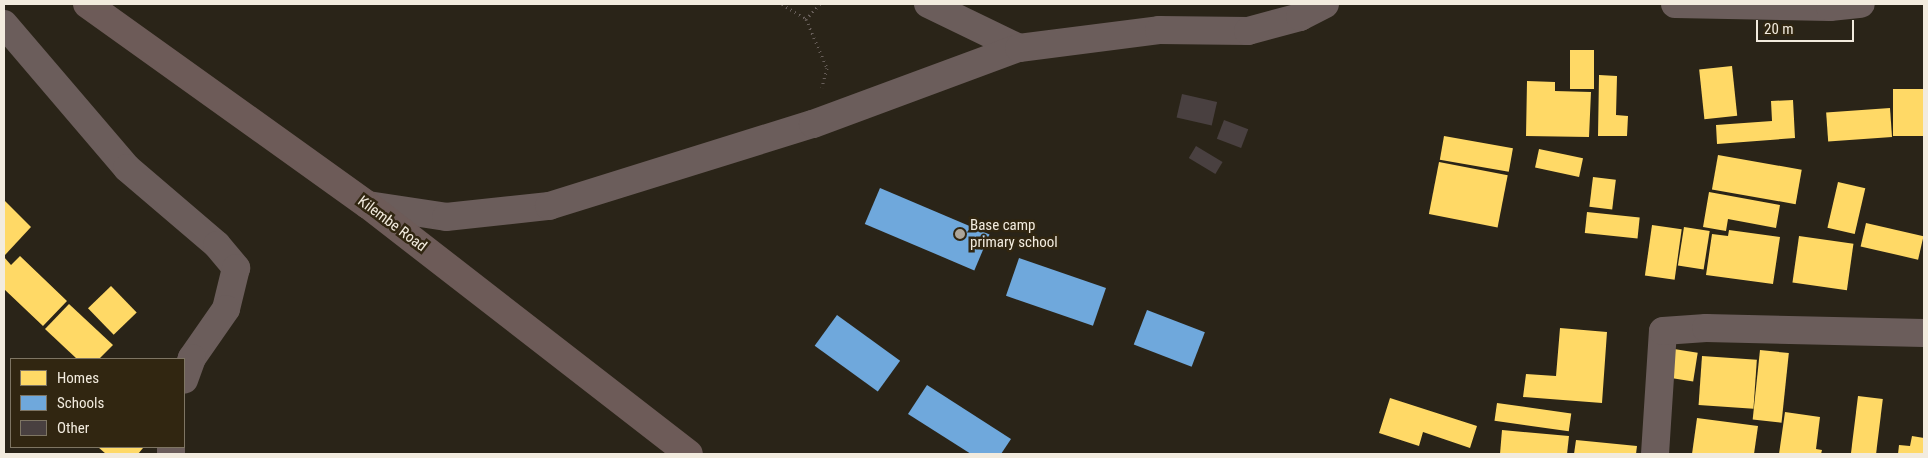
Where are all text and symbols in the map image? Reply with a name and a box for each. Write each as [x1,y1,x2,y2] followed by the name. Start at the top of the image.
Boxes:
[1758,10,1856,42] scale bar
[1764,20,1794,38] text: 20 m
[354,192,430,256] street label: Kilembe Road
[970,216,1058,251] place label: Base camp primary school
[954,228,966,240] marker: Base camp primary school
[10,358,185,448] legend
[57,369,99,387] text: Homes
[57,394,104,412] text: Schools
[57,419,89,437] text: Other

